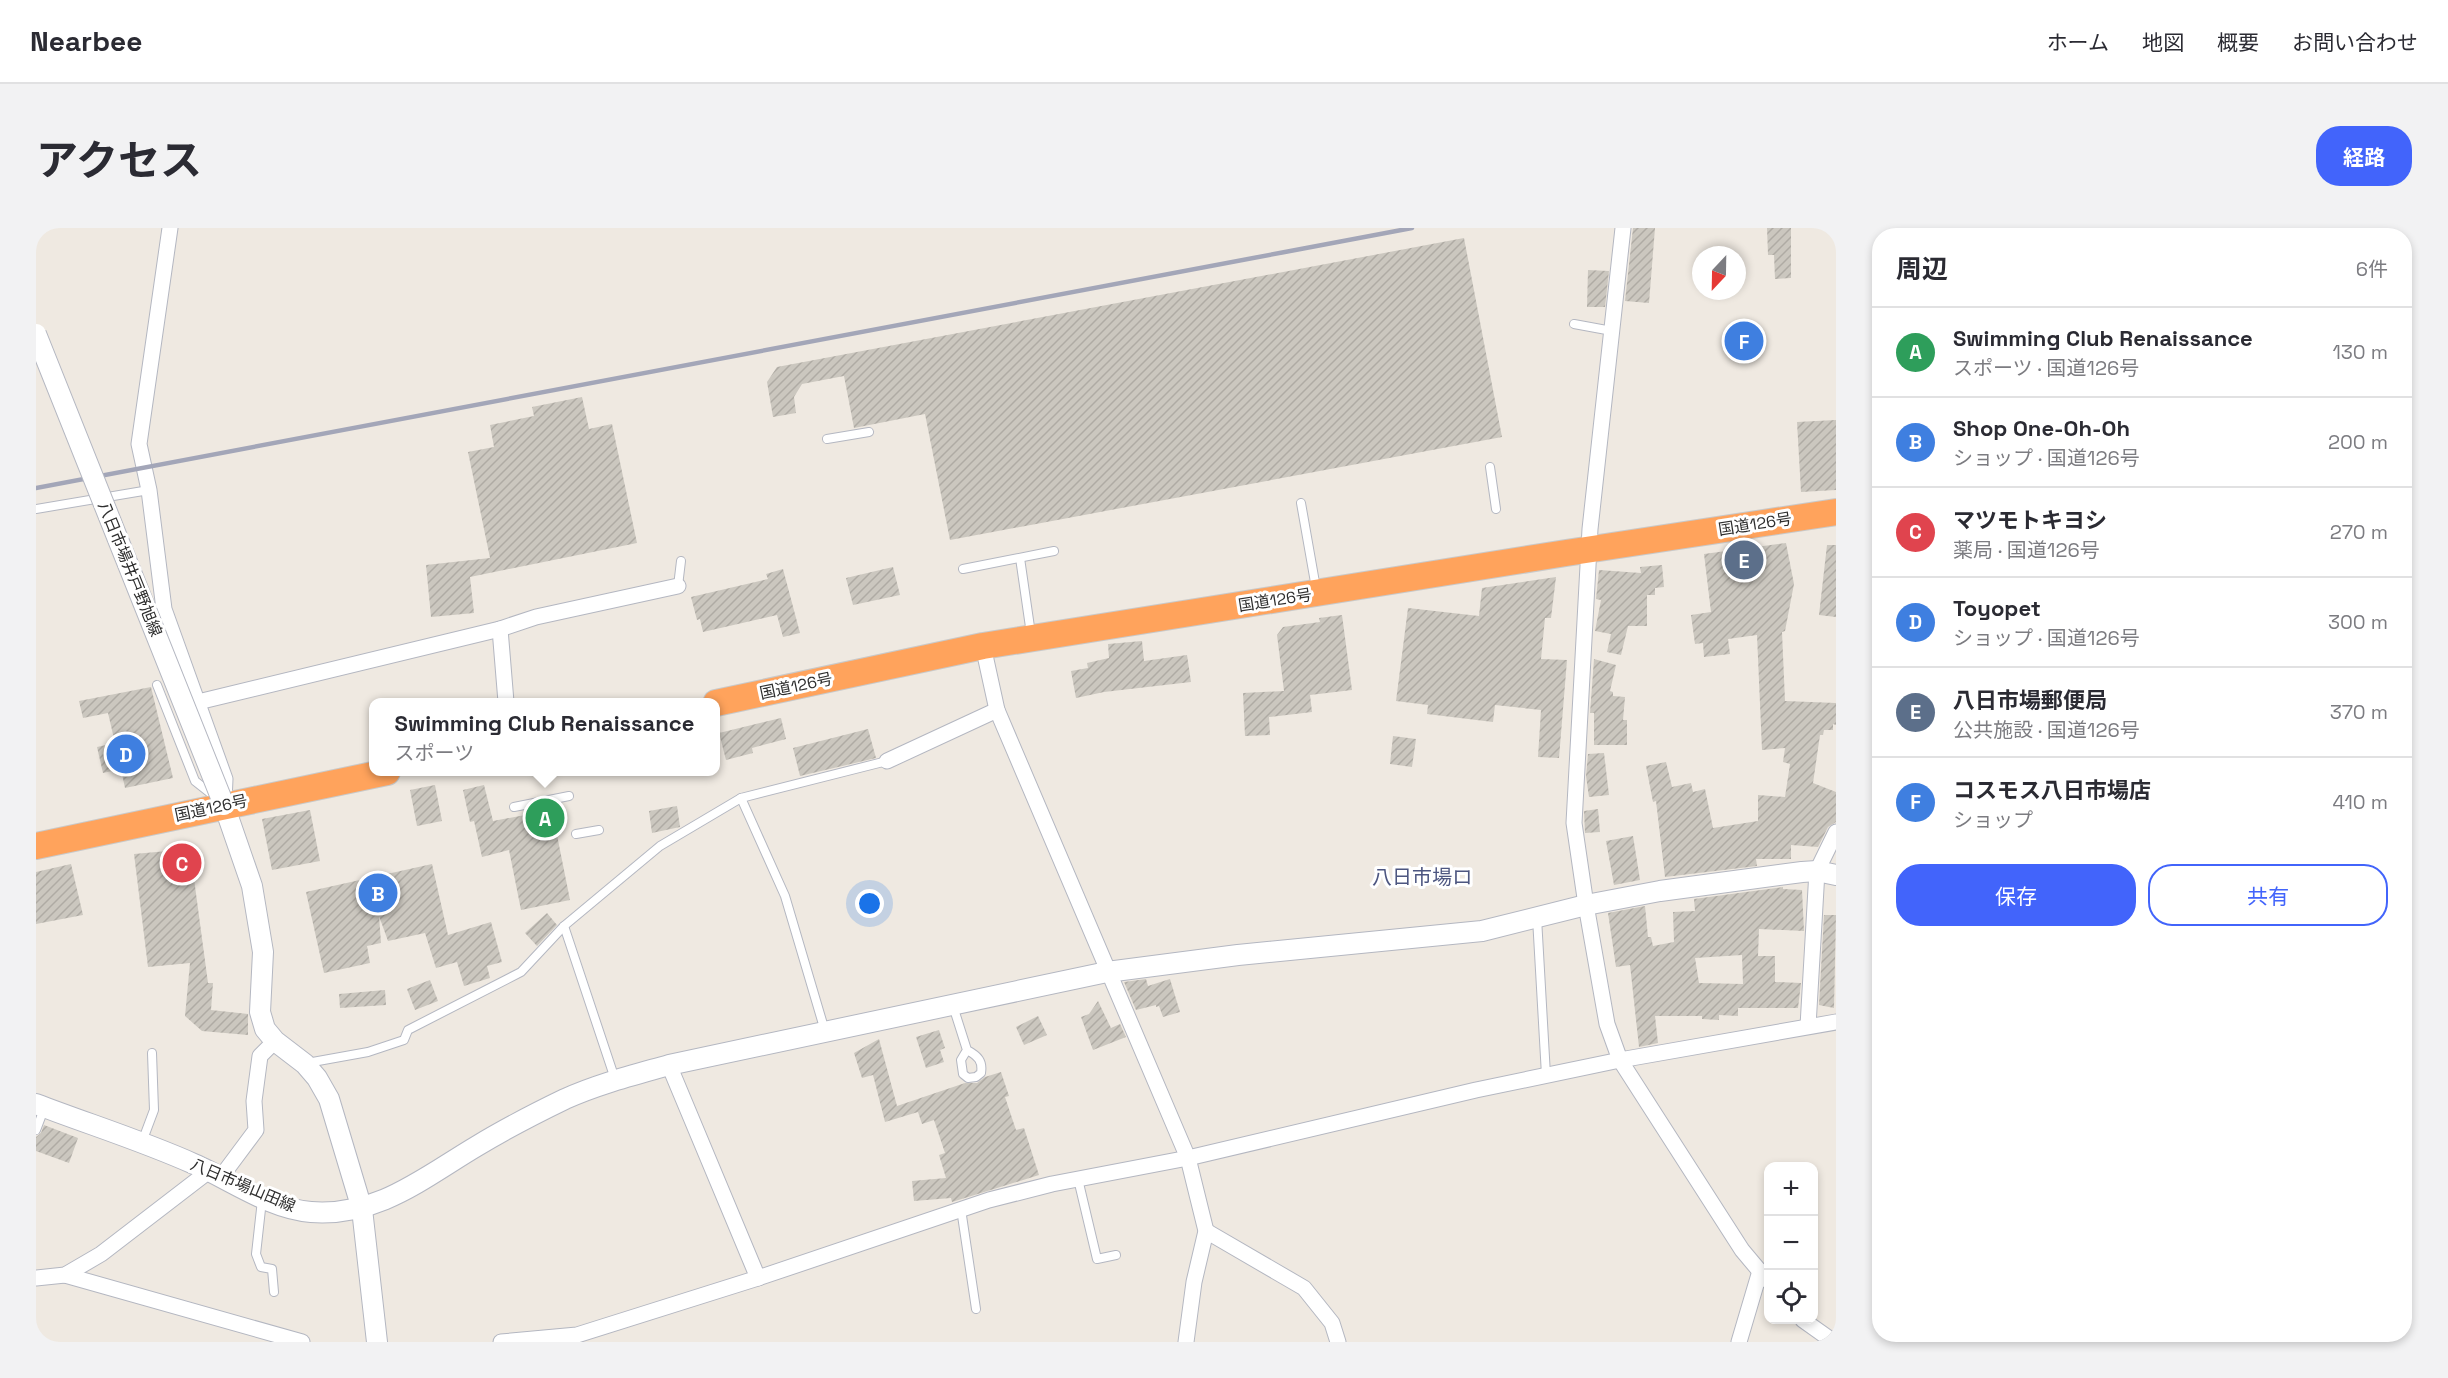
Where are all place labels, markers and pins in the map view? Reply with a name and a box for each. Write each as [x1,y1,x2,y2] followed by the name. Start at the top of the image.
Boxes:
[1724,318,1764,364] pin: F
[1724,538,1764,582] pin: E
[106,732,146,776] pin: D
[526,796,564,840] pin: A
[162,840,202,886] pin: C
[358,870,398,916] pin: B

